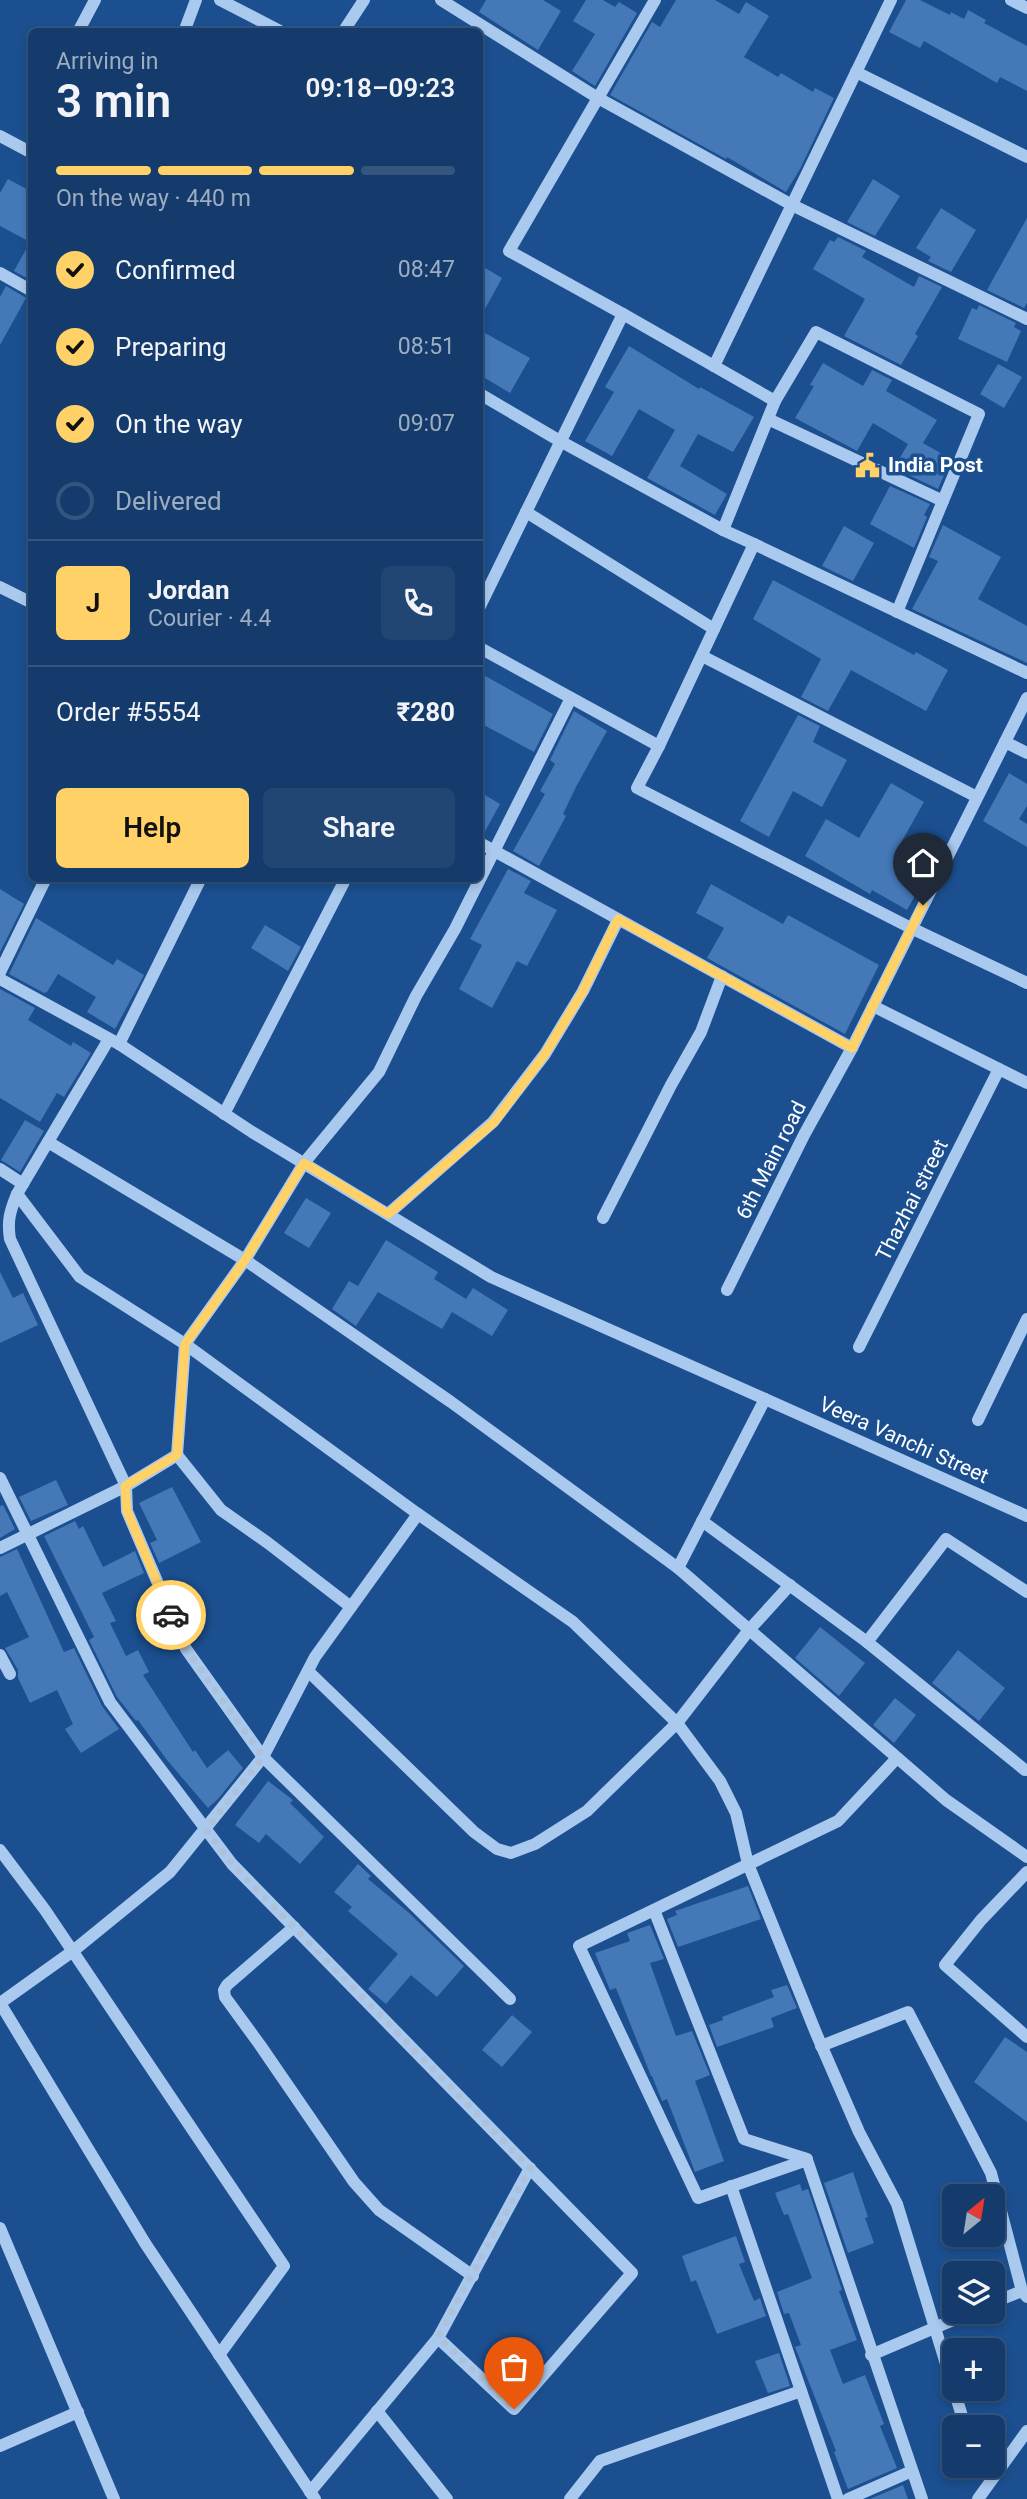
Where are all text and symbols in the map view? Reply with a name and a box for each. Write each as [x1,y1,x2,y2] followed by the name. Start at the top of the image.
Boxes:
[56,48,159,75] text: Arriving in
[305,73,455,103] text: 09:18–09:23
[56,74,171,128] text: 3 min
[56,185,251,212] text: On the way · 440 m
[56,251,94,289] icon: check
[115,255,236,285] text: Confirmed
[398,256,455,283] text: 08:47
[56,328,94,366] icon: check
[115,332,227,362] text: Preparing
[398,333,455,360] text: 08:51
[56,405,94,443] icon: check
[115,409,243,439] text: On the way
[398,410,455,437] text: 09:07
[854,451,882,479] public building icon: India Post
[888,453,983,477] place label: India Post
[115,486,222,516] text: Delivered
[381,566,455,640] button: phone
[148,575,230,605] text: Jordan
[86,588,100,618] text: J
[148,605,271,632] text: Courier · 4.4
[56,697,201,727] text: Order #5554
[397,697,455,727] text: ₹280
[56,788,249,868] button: Help
[263,788,455,868] button: Share
[893,833,953,905] pin
[904,844,942,882] icon: home
[731,1097,811,1223] street label: 6th Main road
[871,1135,953,1265] street label: Thazhai street
[816,1392,992,1488] street label: Veera Vanchi Street
[136,1580,206,1650] courier
[152,1596,190,1634] icon: car
[942,2184,1004,2247] north arrow
[942,2184,1005,2478] map controls
[942,2261,1005,2324] button: layers
[484,2337,544,2409] pin
[942,2338,1005,2401] button: +
[495,2348,533,2386] icon: bag
[942,2415,1005,2478] button: −

